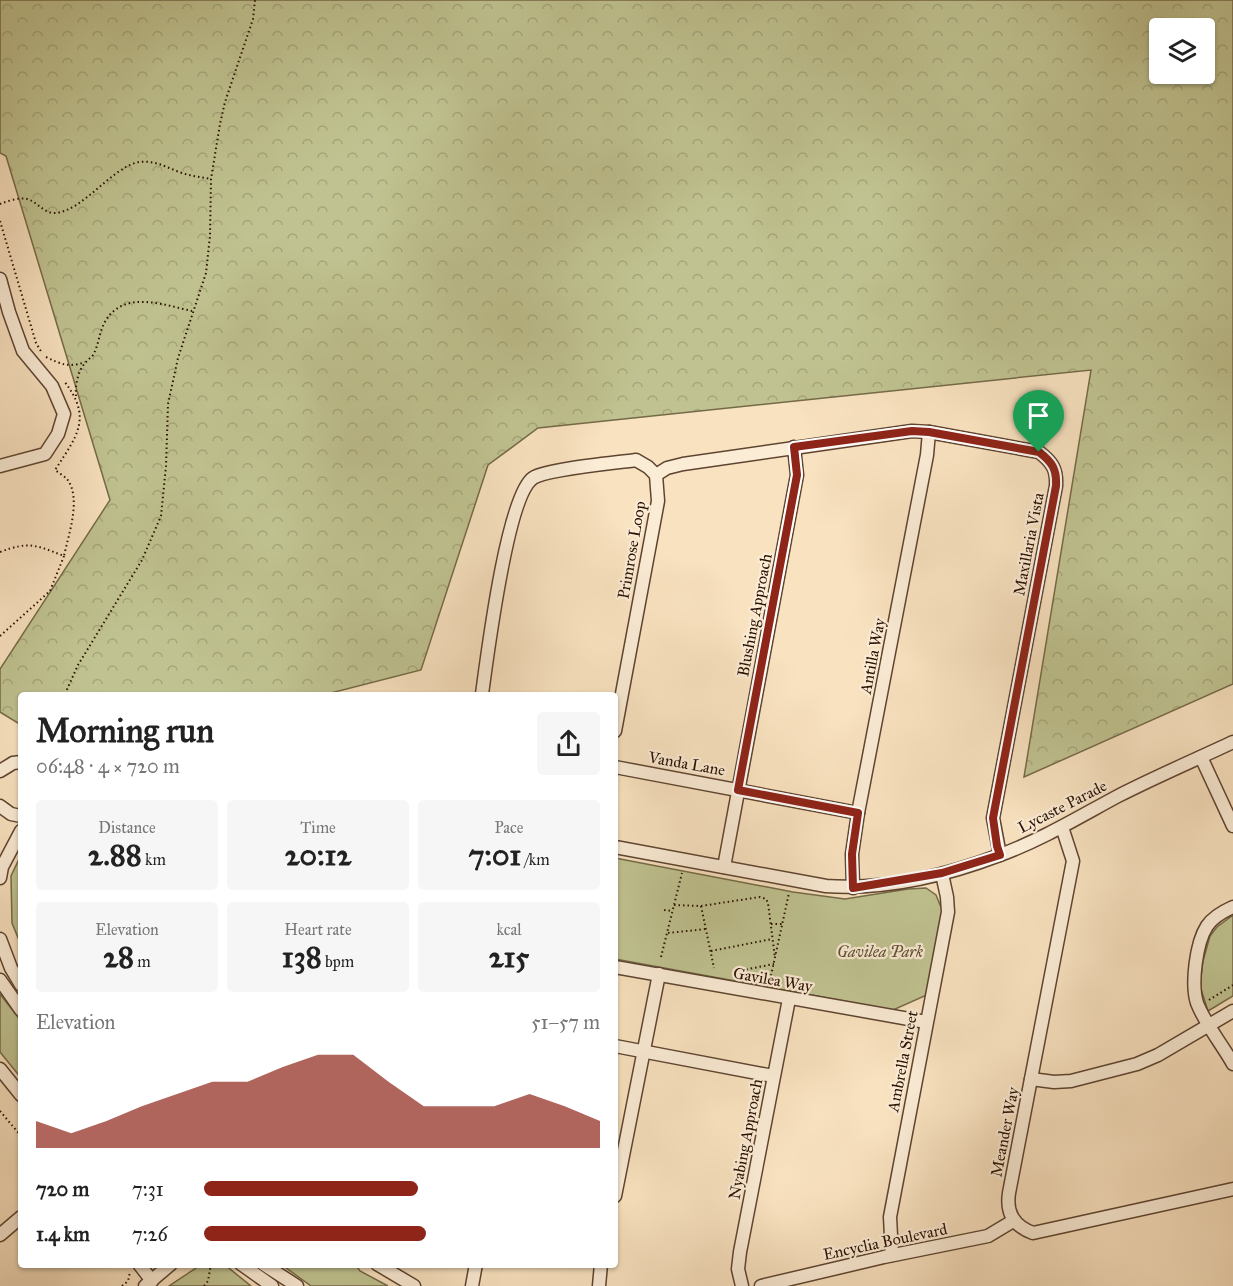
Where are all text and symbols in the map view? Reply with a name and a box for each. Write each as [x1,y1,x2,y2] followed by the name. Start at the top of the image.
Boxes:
[1149,18,1215,84] map controls
[1149,18,1215,84] button: layers
[1013,390,1064,452] pin
[1022,399,1055,432] icon: arrive
[1009,491,1048,597] street label: Maxillaria Vista
[614,500,649,601] street label: Primrose Loop
[733,552,777,679] street label: Blushing Approach
[856,616,889,697] street label: Antilla Way
[36,711,214,751] text: Morning run
[537,712,600,775] button: share
[646,747,727,780] street label: Vanda Lane
[36,754,180,778] text: 06:48 · 4 × 720 m
[1015,776,1110,837] street label: Lycaste Parade
[98,818,156,837] text: Distance
[300,818,336,837] text: Time
[494,818,524,837] text: Pace
[88,837,142,873] text: 2.88
[285,837,351,873] text: 20:12
[468,837,521,873] text: 7:01
[142,850,166,869] text: km
[521,850,550,869] text: /km
[95,920,159,939] text: Elevation
[284,920,352,939] text: Heart rate
[496,920,522,939] text: kcal
[103,939,134,975] text: 28
[282,939,322,975] text: 138
[489,939,529,975] text: 215
[837,942,923,961] park label: Gavilea Park
[134,952,151,971] text: m
[322,952,354,971] text: bpm
[732,963,814,996] street label: Gavilea Way
[883,1008,922,1114] street label: Ambrella Street
[36,1010,115,1034] text: Elevation
[531,1010,600,1034] text: 51–57 m
[724,1077,767,1201] street label: Nyabing Approach
[986,1085,1023,1179] street label: Meander Way
[36,1177,89,1201] text: 720 m
[132,1177,164,1201] text: 7:31
[821,1219,949,1264] street label: Encyclia Boulevard
[36,1222,90,1246] text: 1.4 km
[132,1222,168,1246] text: 7:26

